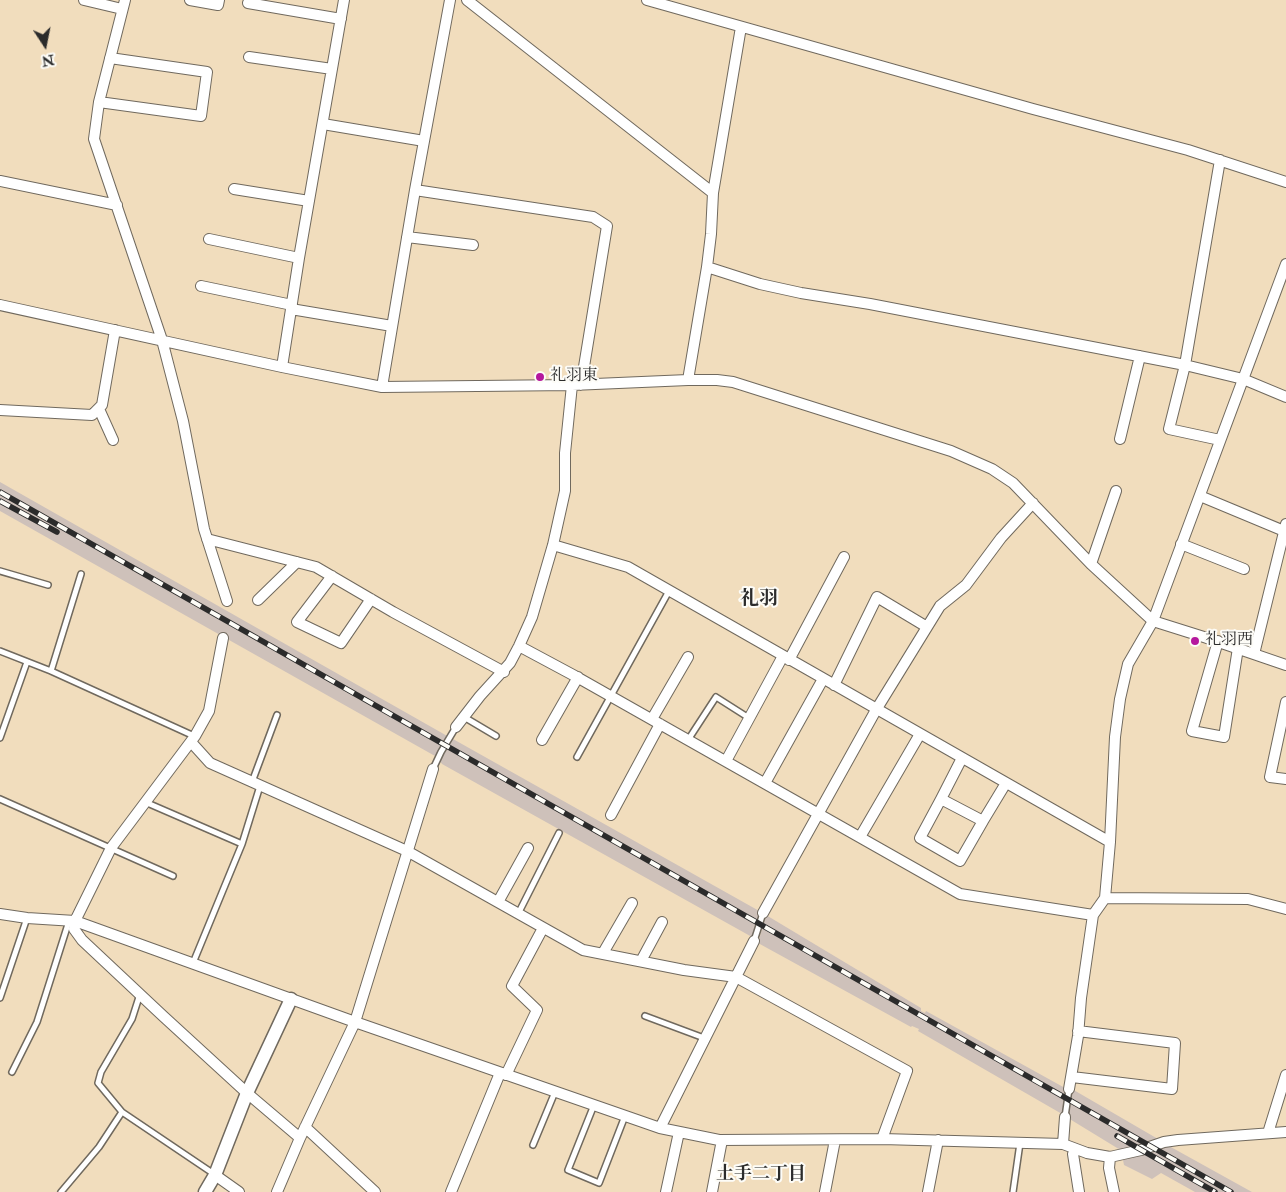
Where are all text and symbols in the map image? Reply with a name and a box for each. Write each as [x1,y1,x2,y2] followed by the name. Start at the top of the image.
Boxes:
[20,20,70,70] north arrow
[40,51,56,70] text: N
[550,367,598,387] place label: 礼羽東
[534,371,546,383] marker: 礼羽東
[740,589,778,611] district label: 礼羽
[1205,631,1253,651] place label: 礼羽西
[1189,635,1201,647] marker: 礼羽西
[716,1164,806,1186] district label: 土手二丁目

